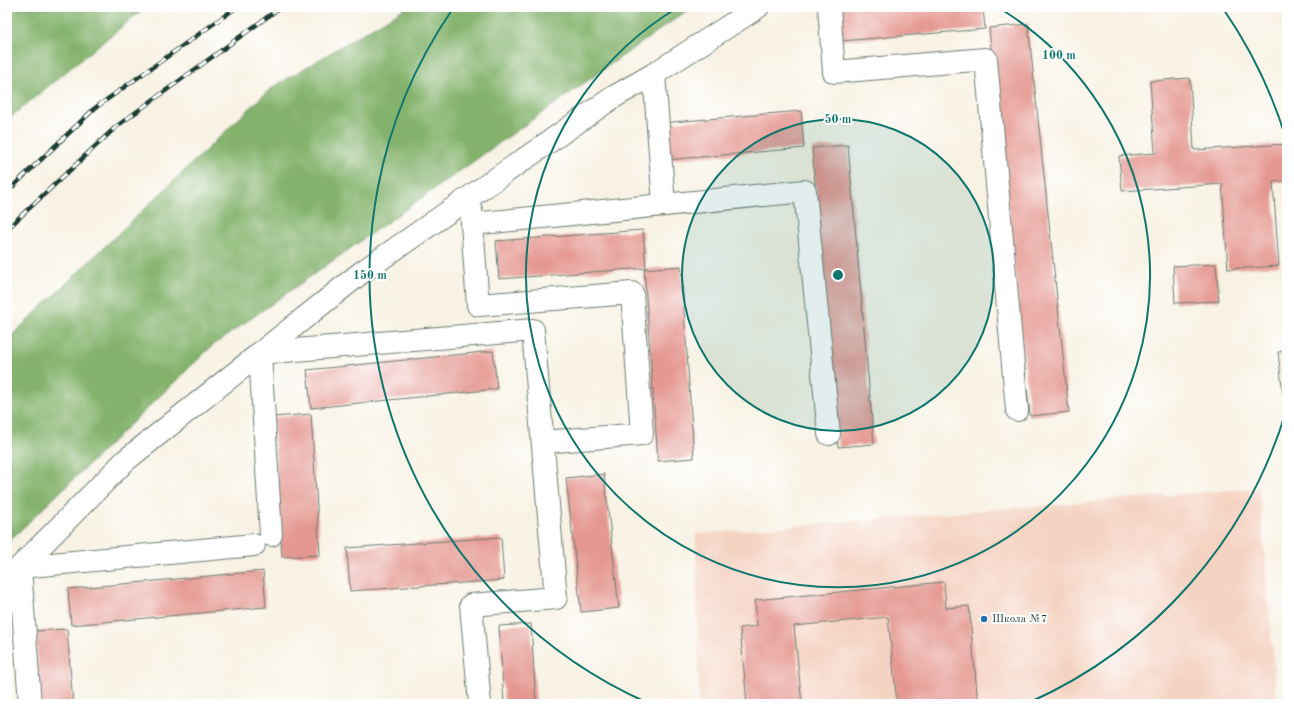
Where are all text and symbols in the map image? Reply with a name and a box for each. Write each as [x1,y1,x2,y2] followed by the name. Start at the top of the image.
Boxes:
[1042,50,1076,62] text: 100 m
[825,113,852,126] text: 50 m
[831,268,845,282] centre of rings
[353,269,387,282] text: 150 m
[979,614,989,624] marker: Школа №7
[992,614,1047,625] place label: Школа №7

